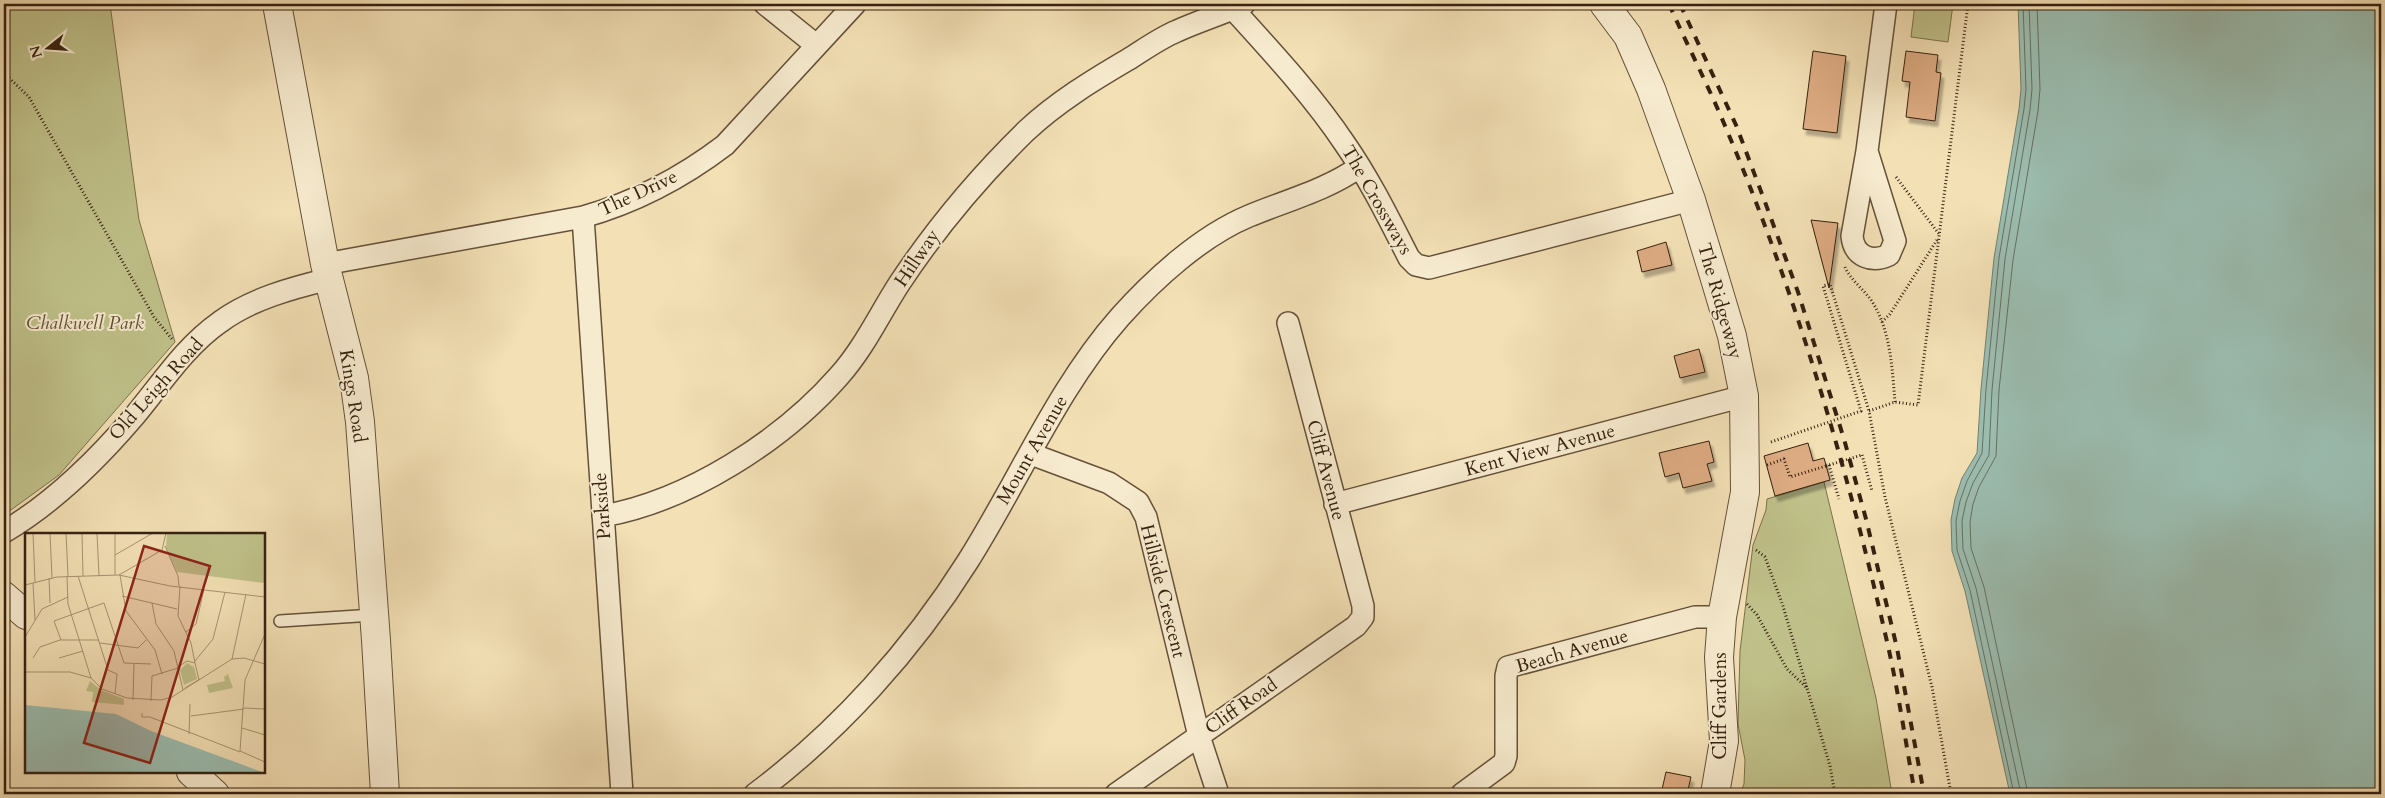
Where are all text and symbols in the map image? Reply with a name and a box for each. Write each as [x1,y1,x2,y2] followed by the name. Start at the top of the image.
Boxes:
[22,22,72,72] north arrow
[25,43,47,60] text: N
[1335,141,1419,259] street label: The Crossways
[594,163,682,223] street label: The Drive
[888,224,946,292] street label: Hillway
[1691,240,1749,362] street label: The Ridgeway
[26,310,145,336] park label: Chalkwell Park
[103,332,209,446] street label: Old Leigh Road
[333,347,373,445] street label: Kings Road
[990,391,1074,509] street label: Mount Avenue
[1300,417,1352,523] street label: Cliff Avenue
[1462,417,1618,483] street label: Kent View Avenue
[587,472,617,540] street label: Parkside
[1134,521,1192,661] street label: Hillside Crescent
[25,533,265,773] inset map
[1513,623,1631,679] street label: Beach Avenue
[1707,652,1733,760] street label: Cliff Gardens
[1200,672,1282,740] street label: Cliff Road

